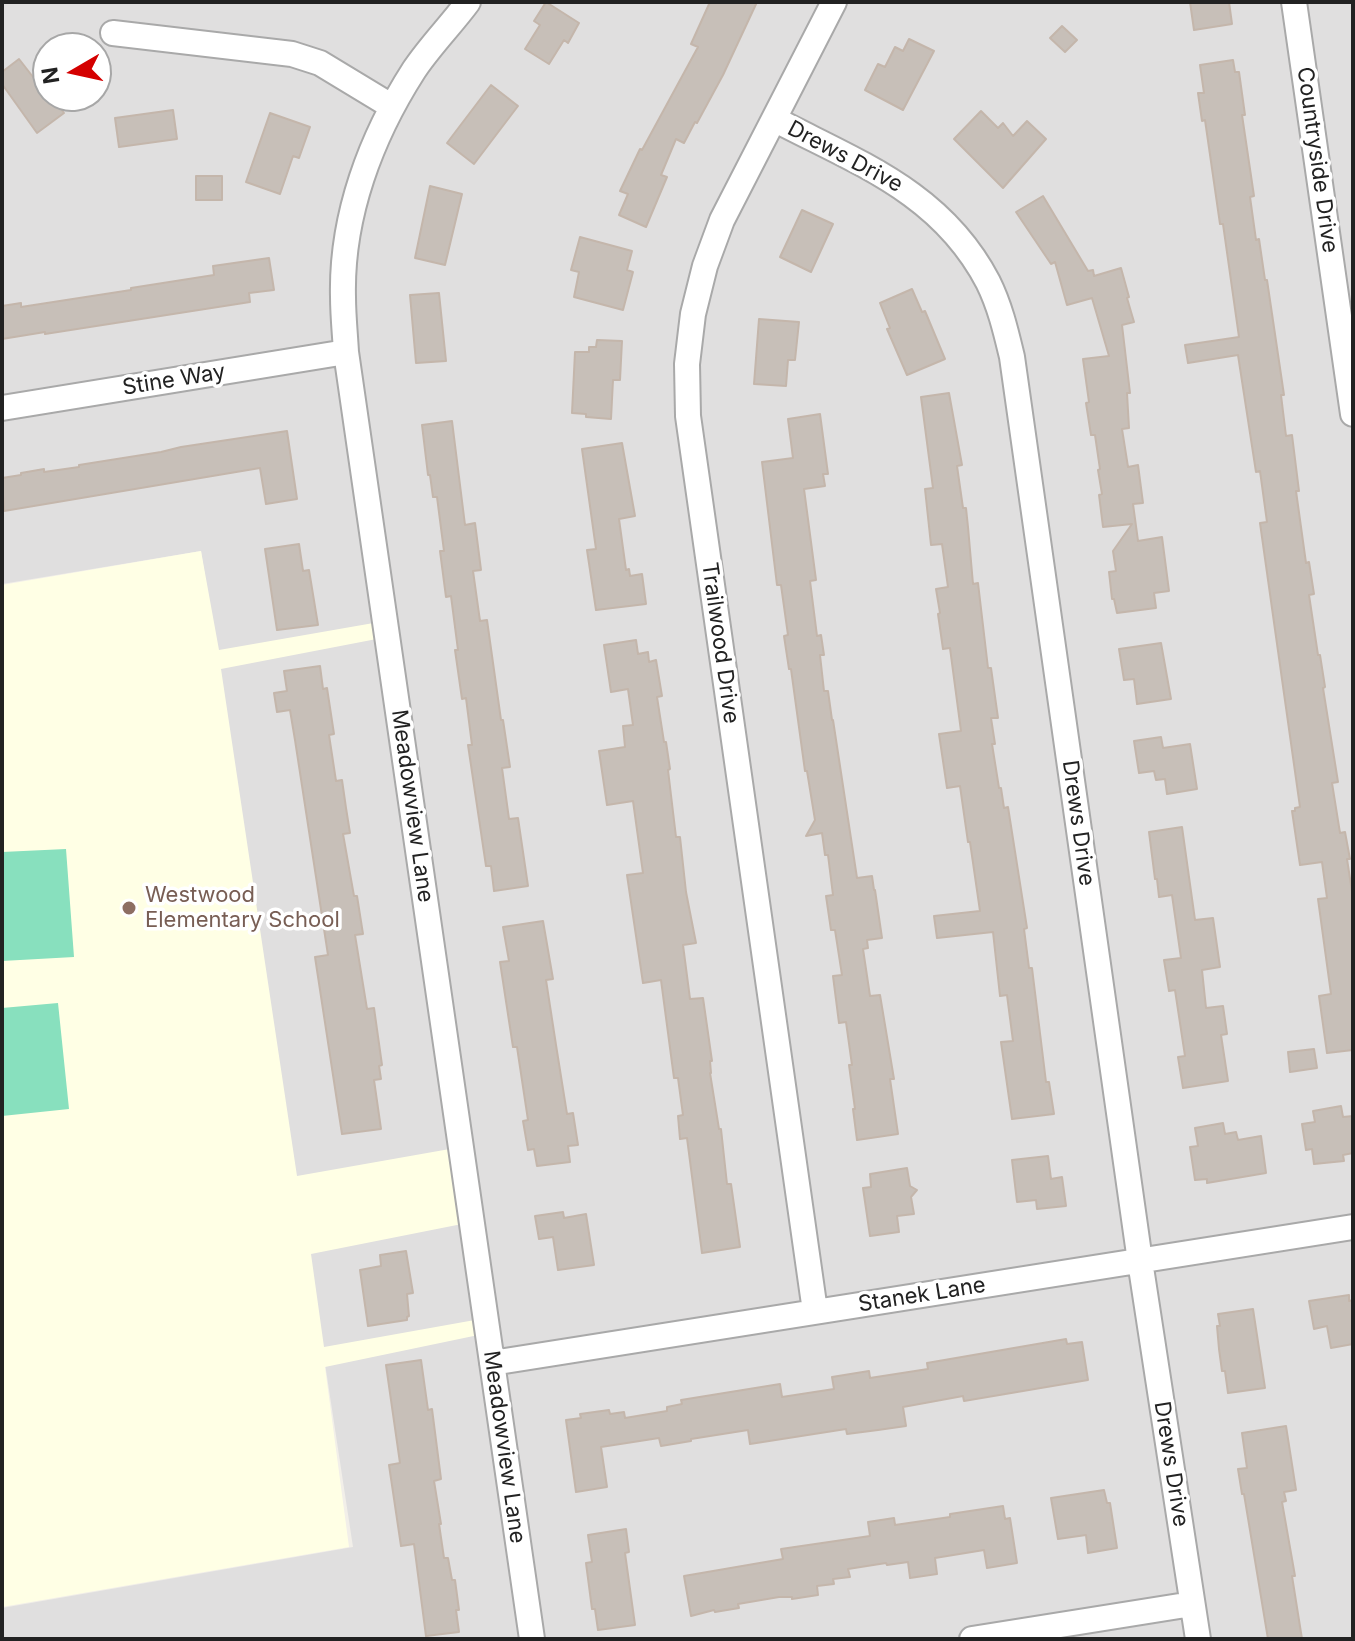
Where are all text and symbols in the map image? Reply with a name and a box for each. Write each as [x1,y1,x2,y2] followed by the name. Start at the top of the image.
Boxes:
[32,32,112,112] north arrow
[36,65,64,86] text: N
[1291,65,1343,255] street label: Countryside Drive
[783,116,907,198] street label: Drews Drive
[121,359,227,401] street label: Stine Way
[696,561,744,725] street label: Trailwood Drive
[385,708,439,904] street label: Meadowview Lane
[1056,758,1100,888] street label: Drews Drive
[145,882,340,934] place label: Westwood Elementary School
[120,899,138,917] marker: Westwood Elementary School
[856,1272,988,1318] street label: Stanek Lane
[477,1349,531,1545] street label: Meadowview Lane
[1148,1399,1194,1529] street label: Drews Drive

